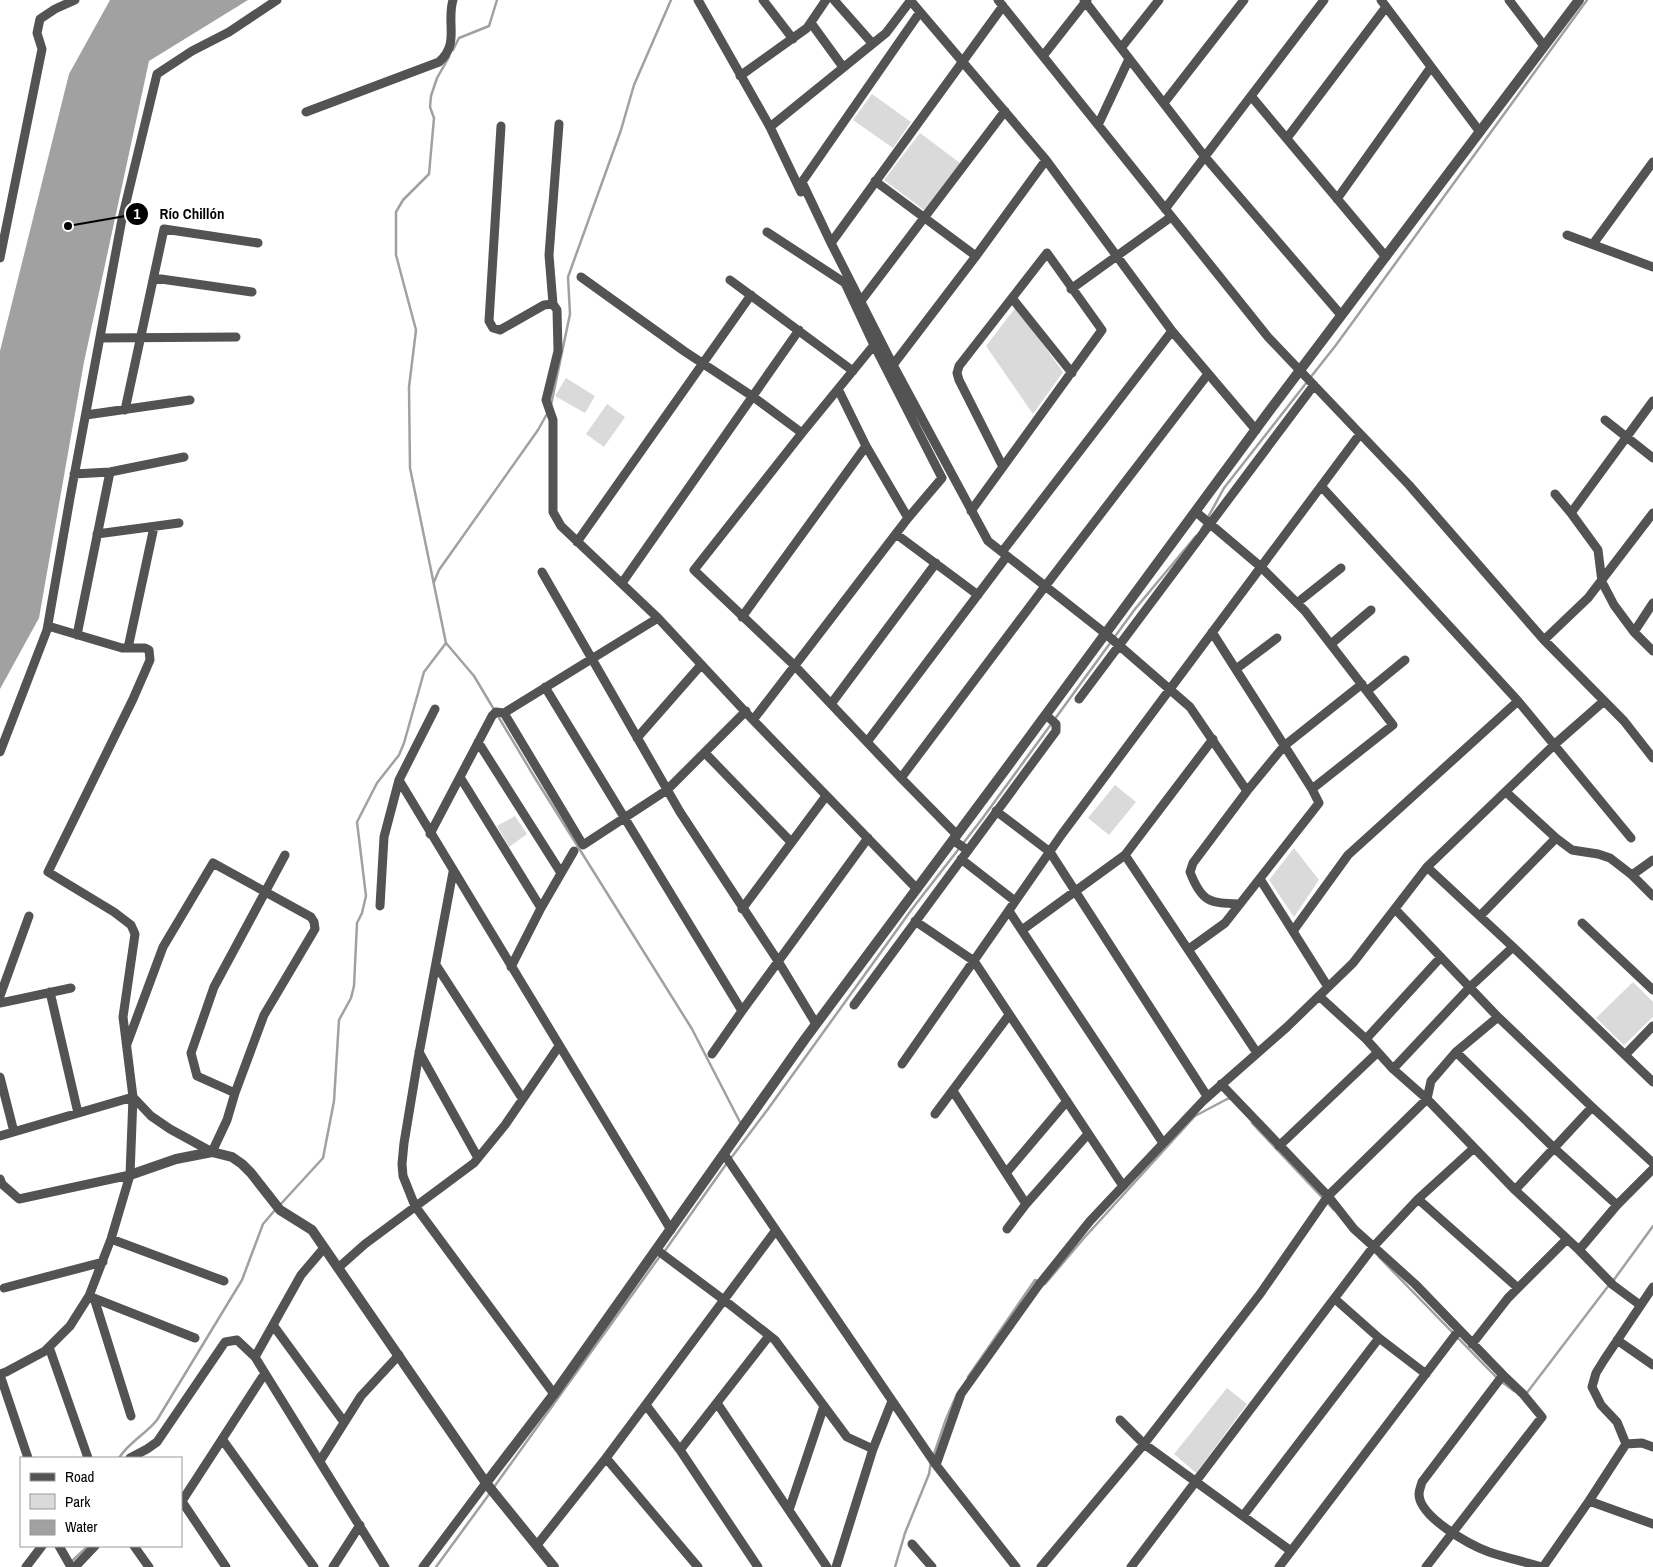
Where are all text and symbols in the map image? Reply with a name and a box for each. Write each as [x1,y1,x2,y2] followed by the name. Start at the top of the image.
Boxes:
[125,199,235,229] callout: Río Chillón
[134,203,141,224] text: 1
[160,203,224,224] text: Río Chillón
[20,1457,182,1547] legend
[65,1466,94,1487] text: Road
[65,1491,91,1512] text: Park
[65,1516,97,1537] text: Water

